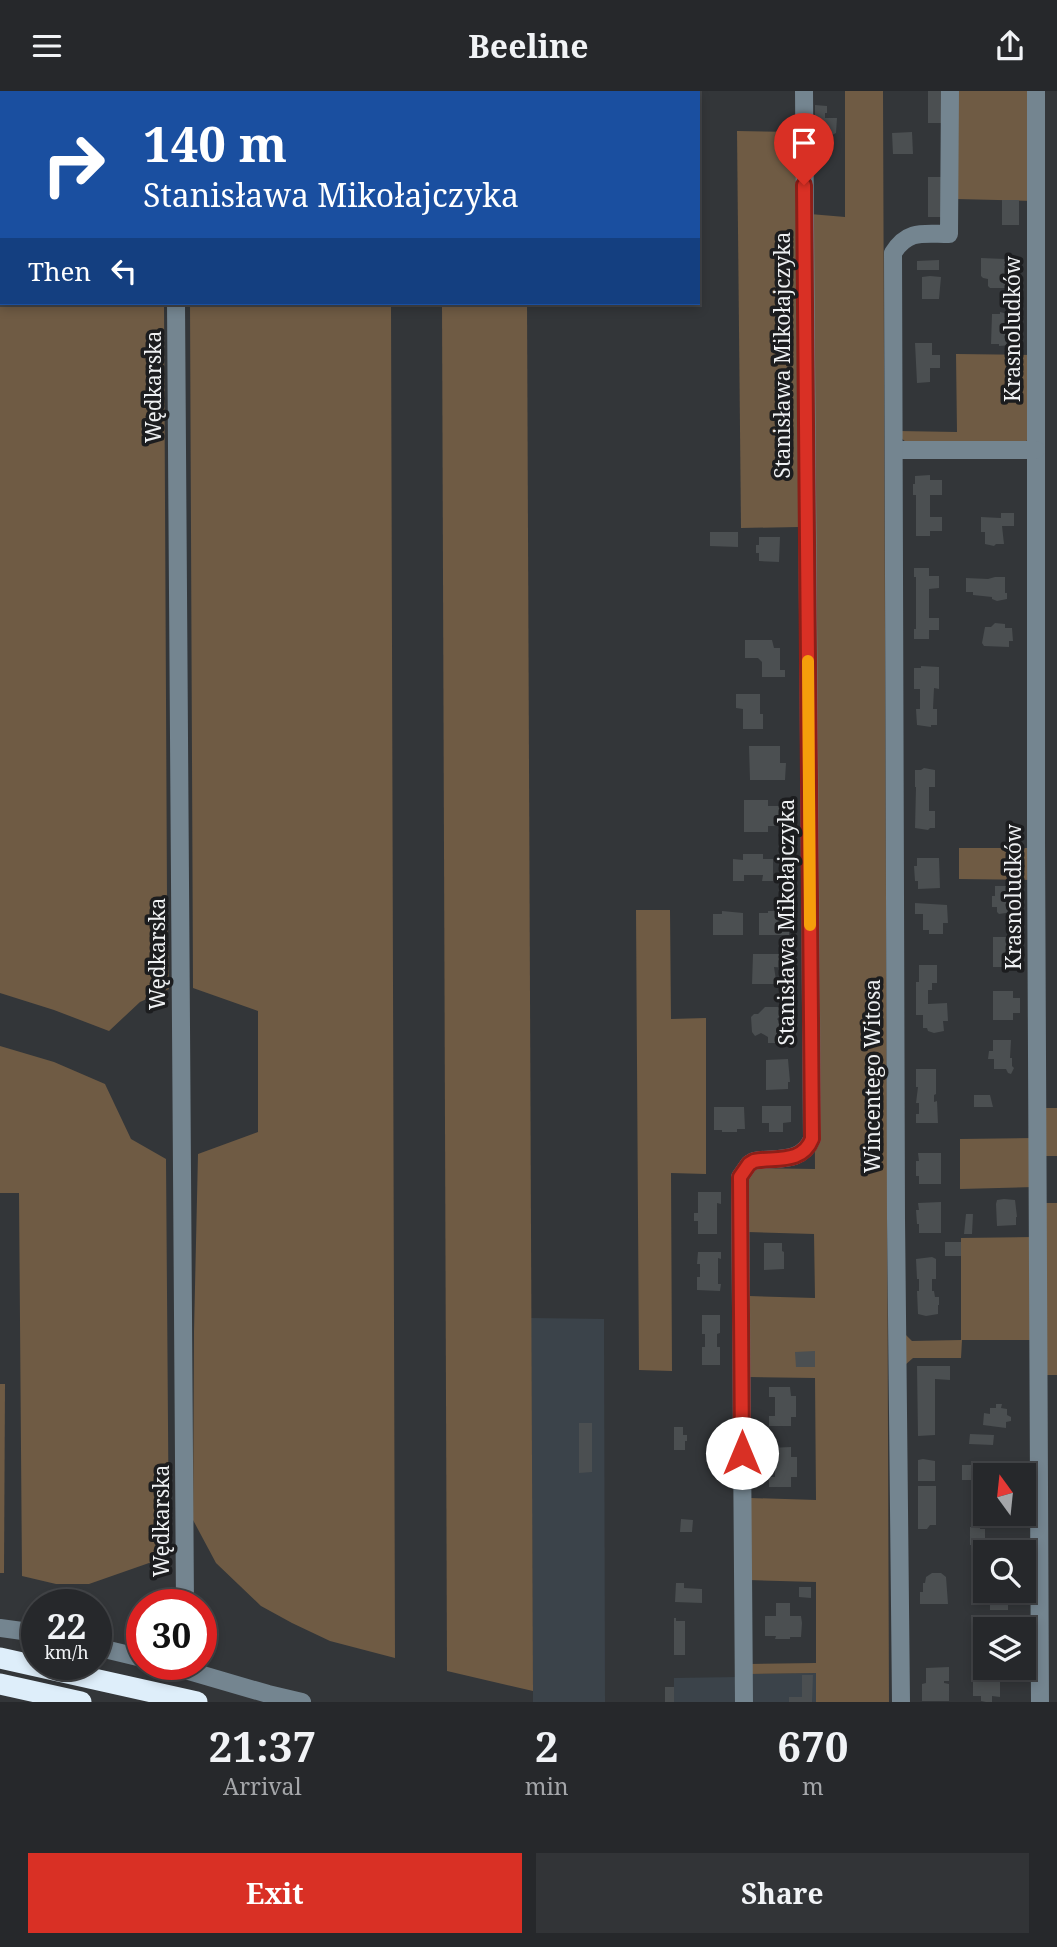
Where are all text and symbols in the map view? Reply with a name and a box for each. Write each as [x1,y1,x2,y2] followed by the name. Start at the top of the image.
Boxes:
[468,24,589,67] text: Beeline
[28,27,66,65] icon: menu
[991,27,1029,65] icon: share
[143,110,287,176] text: 140 m
[774,113,834,185] pin
[28,119,119,210] icon: right
[785,124,823,162] icon: arrive
[143,173,519,216] text: Stanisława Mikołajczyka
[768,232,796,478] street label: Stanisława Mikołajczyka
[105,252,143,290] icon: left
[28,253,91,289] text: Then
[998,255,1026,402] street label: Krasnoludków
[139,331,167,443] street label: Wędkarska
[772,799,800,1045] street label: Stanisława Mikołajczyka
[999,823,1027,970] street label: Krasnoludków
[143,898,171,1010] street label: Wędkarska
[858,979,886,1173] street label: Wincentego Witosa
[705,1416,779,1490] position arrow
[973,1463,1036,1526] north arrow
[973,1463,1036,1680] map controls
[147,1465,175,1577] street label: Wędkarska
[973,1540,1036,1603] button: search
[126,1589,217,1680] speed limit sign: 30
[47,1602,86,1649] text: 22
[973,1617,1036,1680] button: layers
[44,1640,89,1664] text: km/h
[209,1717,316,1774] text: 21:37
[535,1717,559,1774] text: 2
[777,1717,848,1774] text: 670
[223,1770,302,1802] text: Arrival
[525,1770,569,1802] text: min
[802,1770,824,1802] text: m
[28,1853,522,1933] button: Exit
[536,1853,1029,1933] button: Share

